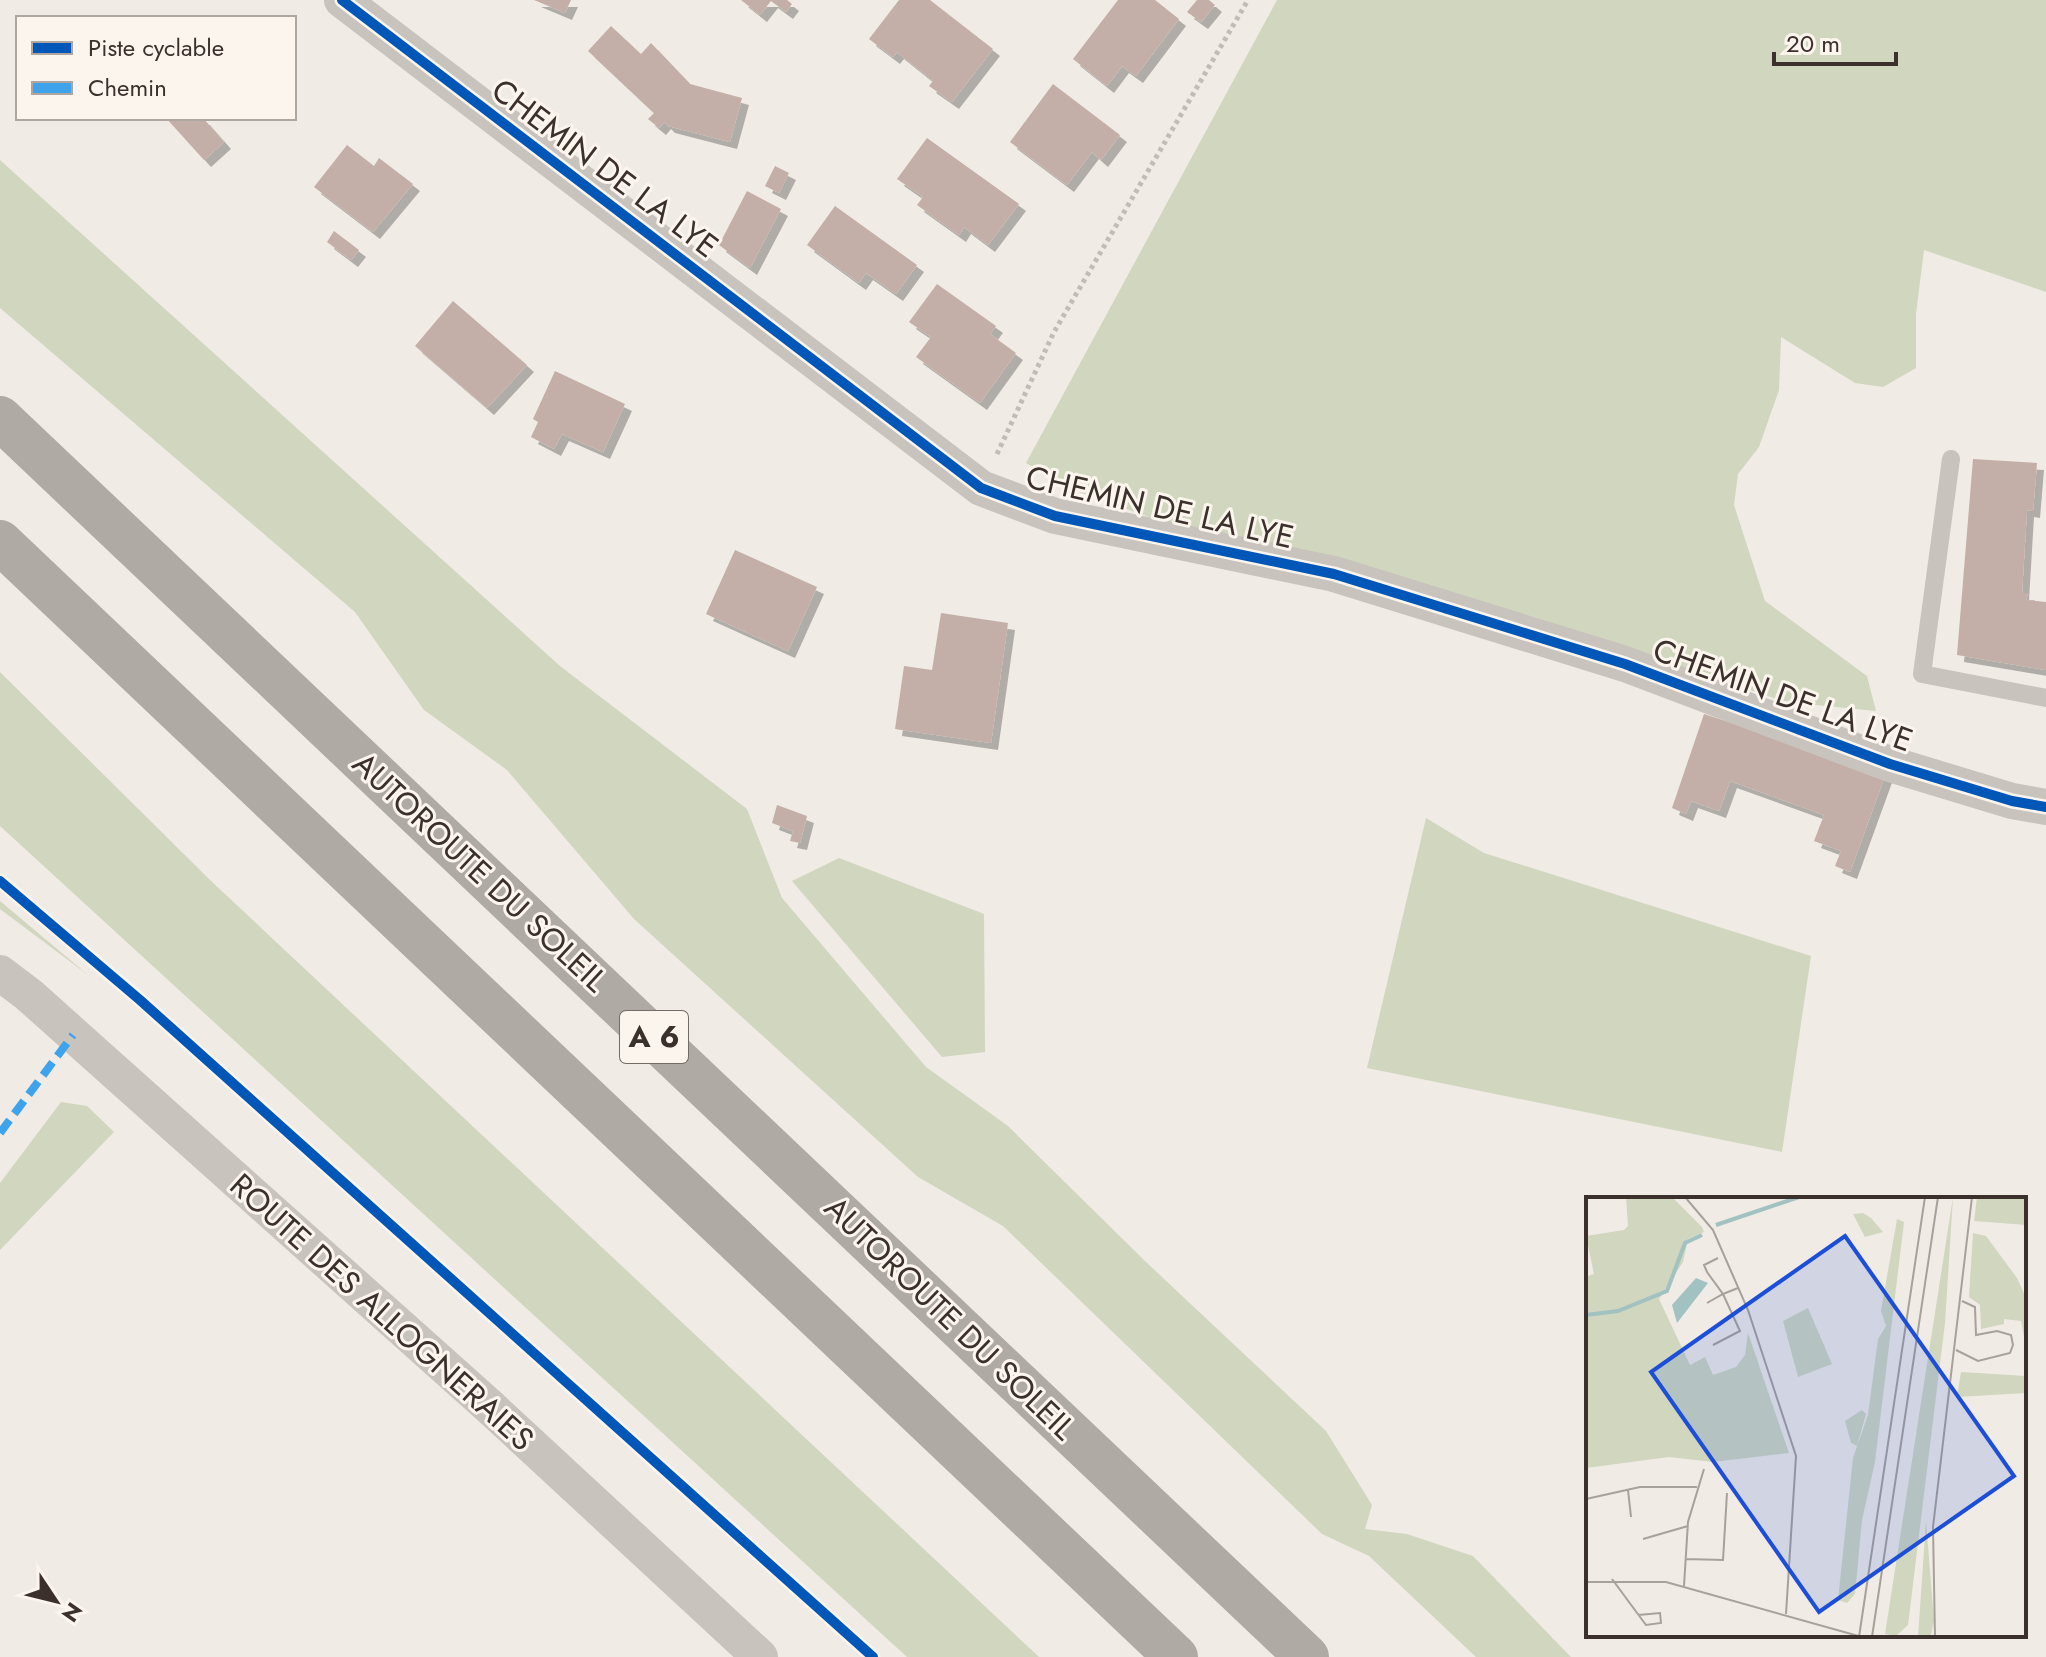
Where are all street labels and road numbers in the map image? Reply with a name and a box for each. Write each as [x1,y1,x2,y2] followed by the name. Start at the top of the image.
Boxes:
[482,67,728,269] street label: CHEMIN DE LA LYE
[1022,454,1298,560] street label: CHEMIN DE LA LYE
[1647,627,1919,763] street label: CHEMIN DE LA LYE
[342,741,618,1003] street label: AUTOROUTE DU SOLEIL
[620,1011,688,1063] road number: A 6
[220,1163,544,1461] street label: ROUTE DES ALLOGNERAIES
[814,1186,1086,1451] street label: AUTOROUTE DU SOLEIL

